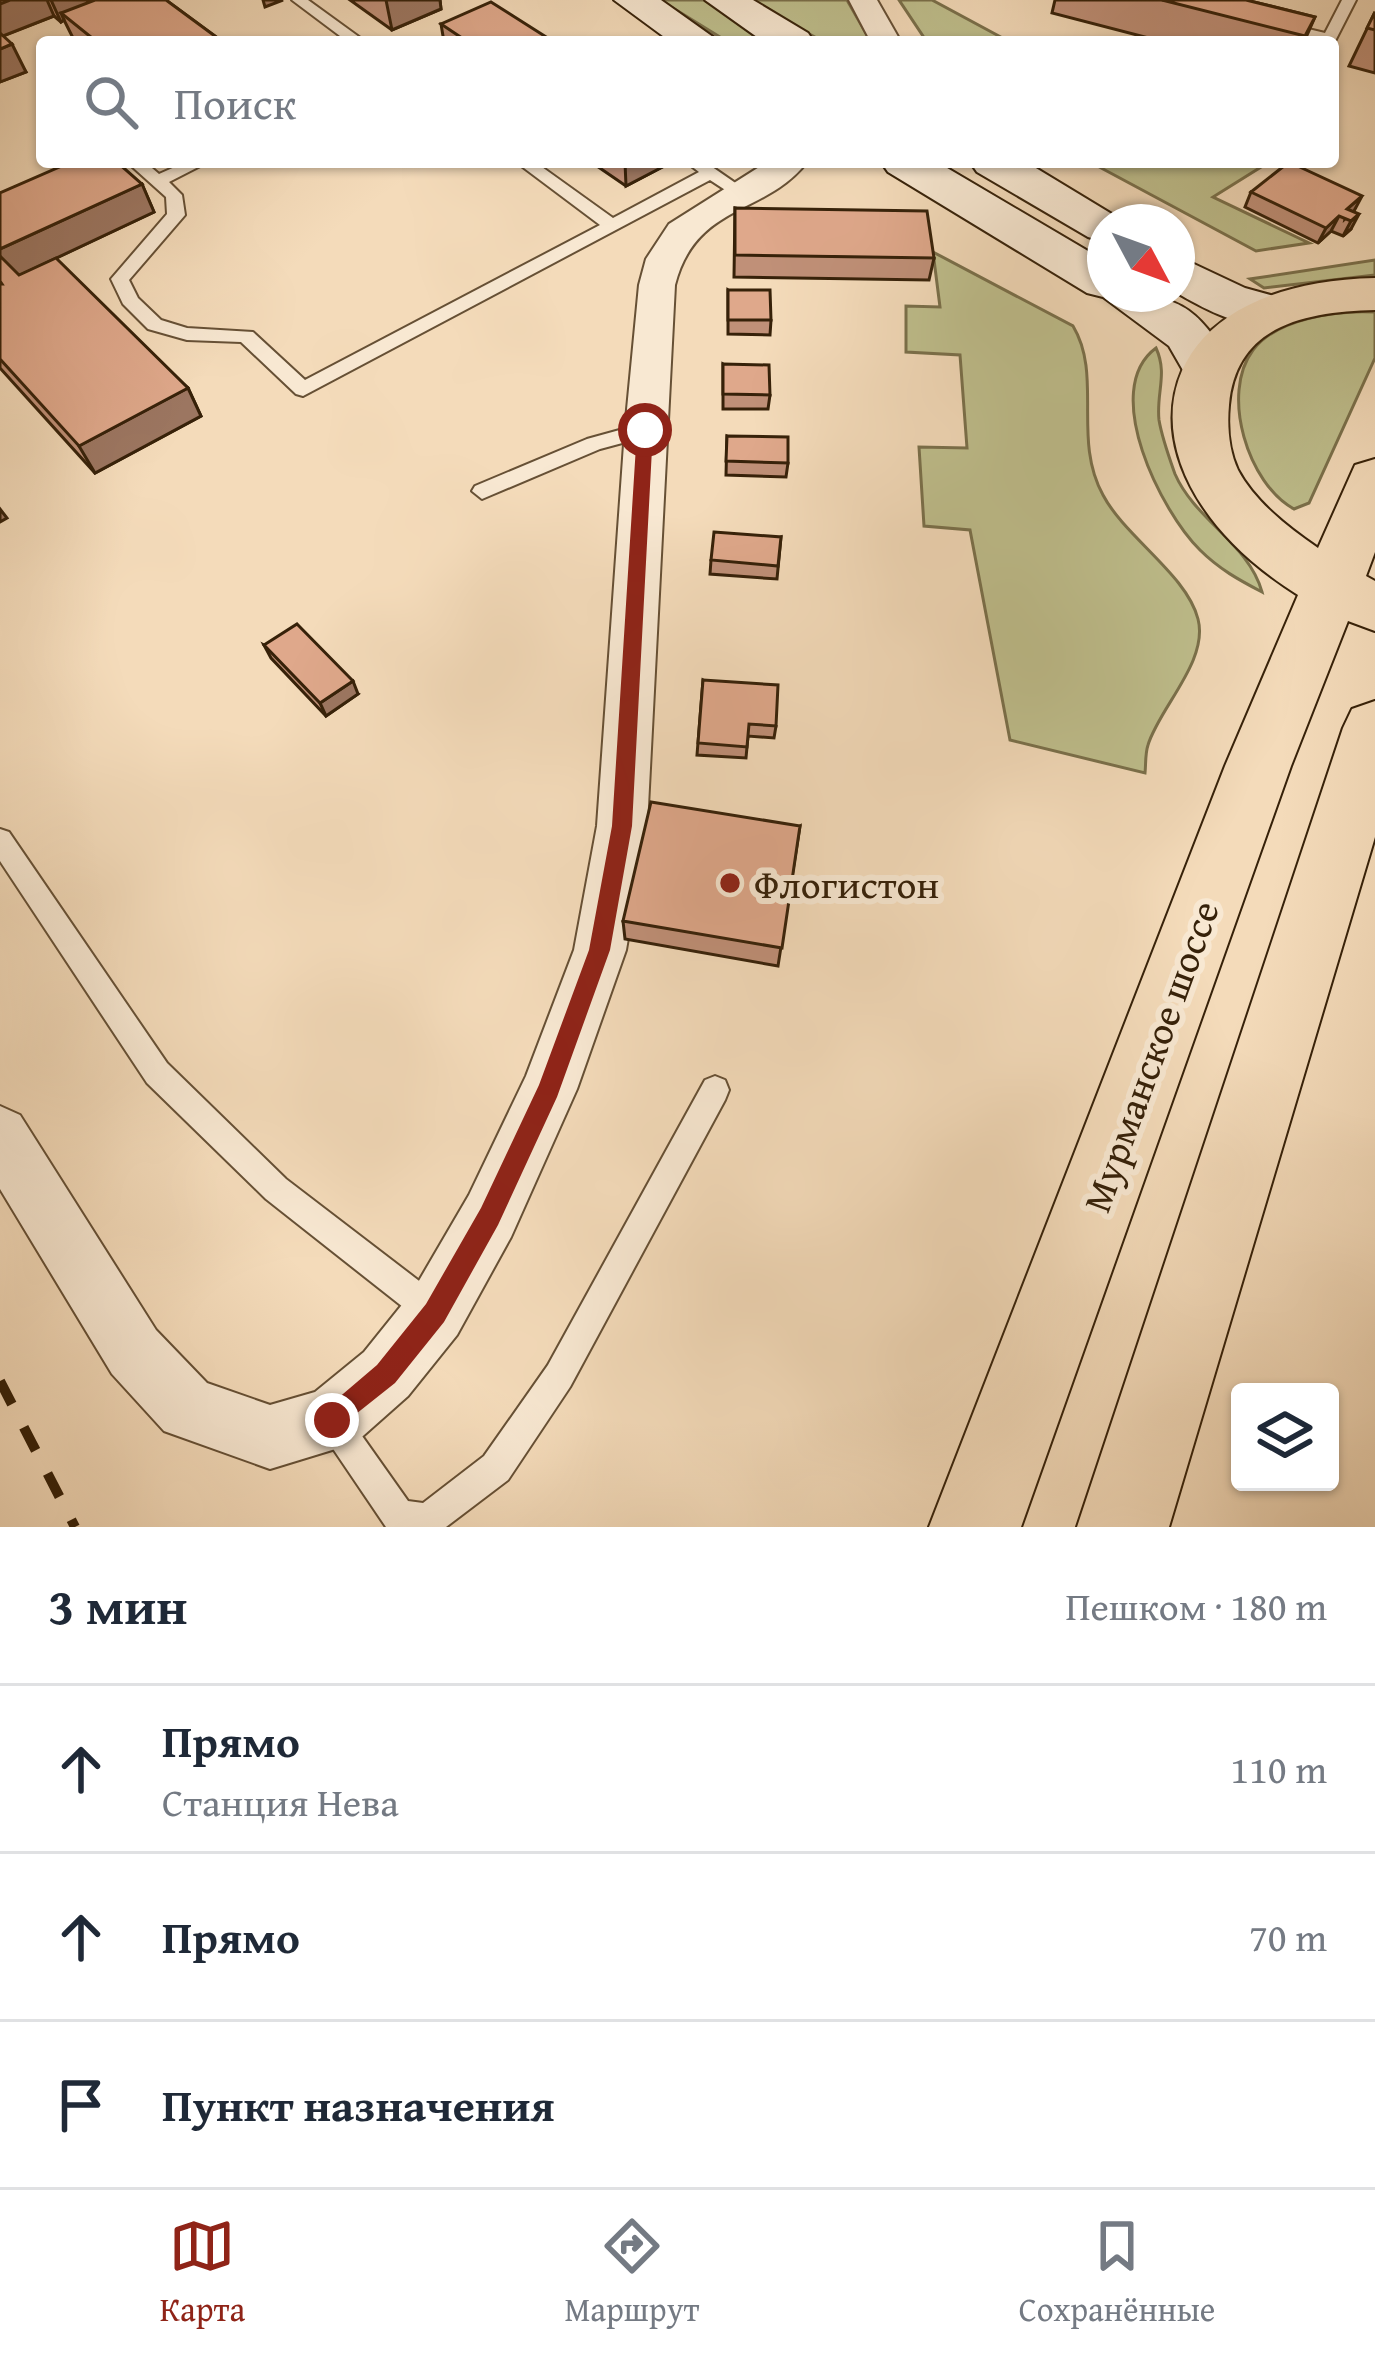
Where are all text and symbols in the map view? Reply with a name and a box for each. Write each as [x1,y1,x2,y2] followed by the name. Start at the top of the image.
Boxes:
[36,36,1339,168] search box
[78,69,144,135] icon: search
[174,70,296,135] text: Поиск
[1087,204,1195,312] north arrow
[618,403,672,457] route start
[754,855,939,912] place label: Флогистон
[717,870,743,896] marker: Флогистон
[1067,892,1233,1220] street label: Мурманское шоссе
[1231,1383,1339,1491] map controls
[1231,1383,1339,1491] button: layers
[305,1393,359,1447] route end
[48,1568,187,1643] text: 3 мин
[1065,1577,1327,1634] text: Пешком · 180 m
[162,1708,300,1773] text: Прямо
[48,1736,114,1802] icon: ahead
[1230,1740,1327,1797] text: 110 m
[162,1773,399,1830] text: Станция Нева
[48,1904,114,1970] icon: ahead
[162,1904,300,1969] text: Прямо
[1249,1908,1327,1965] text: 70 m
[48,2072,114,2138] icon: arrive
[162,2072,555,2137] text: Пункт назначения
[160,2213,245,2333] tab: Карта
[564,2213,699,2333] tab: Маршрут
[1019,2213,1215,2333] tab: Сохранённые

